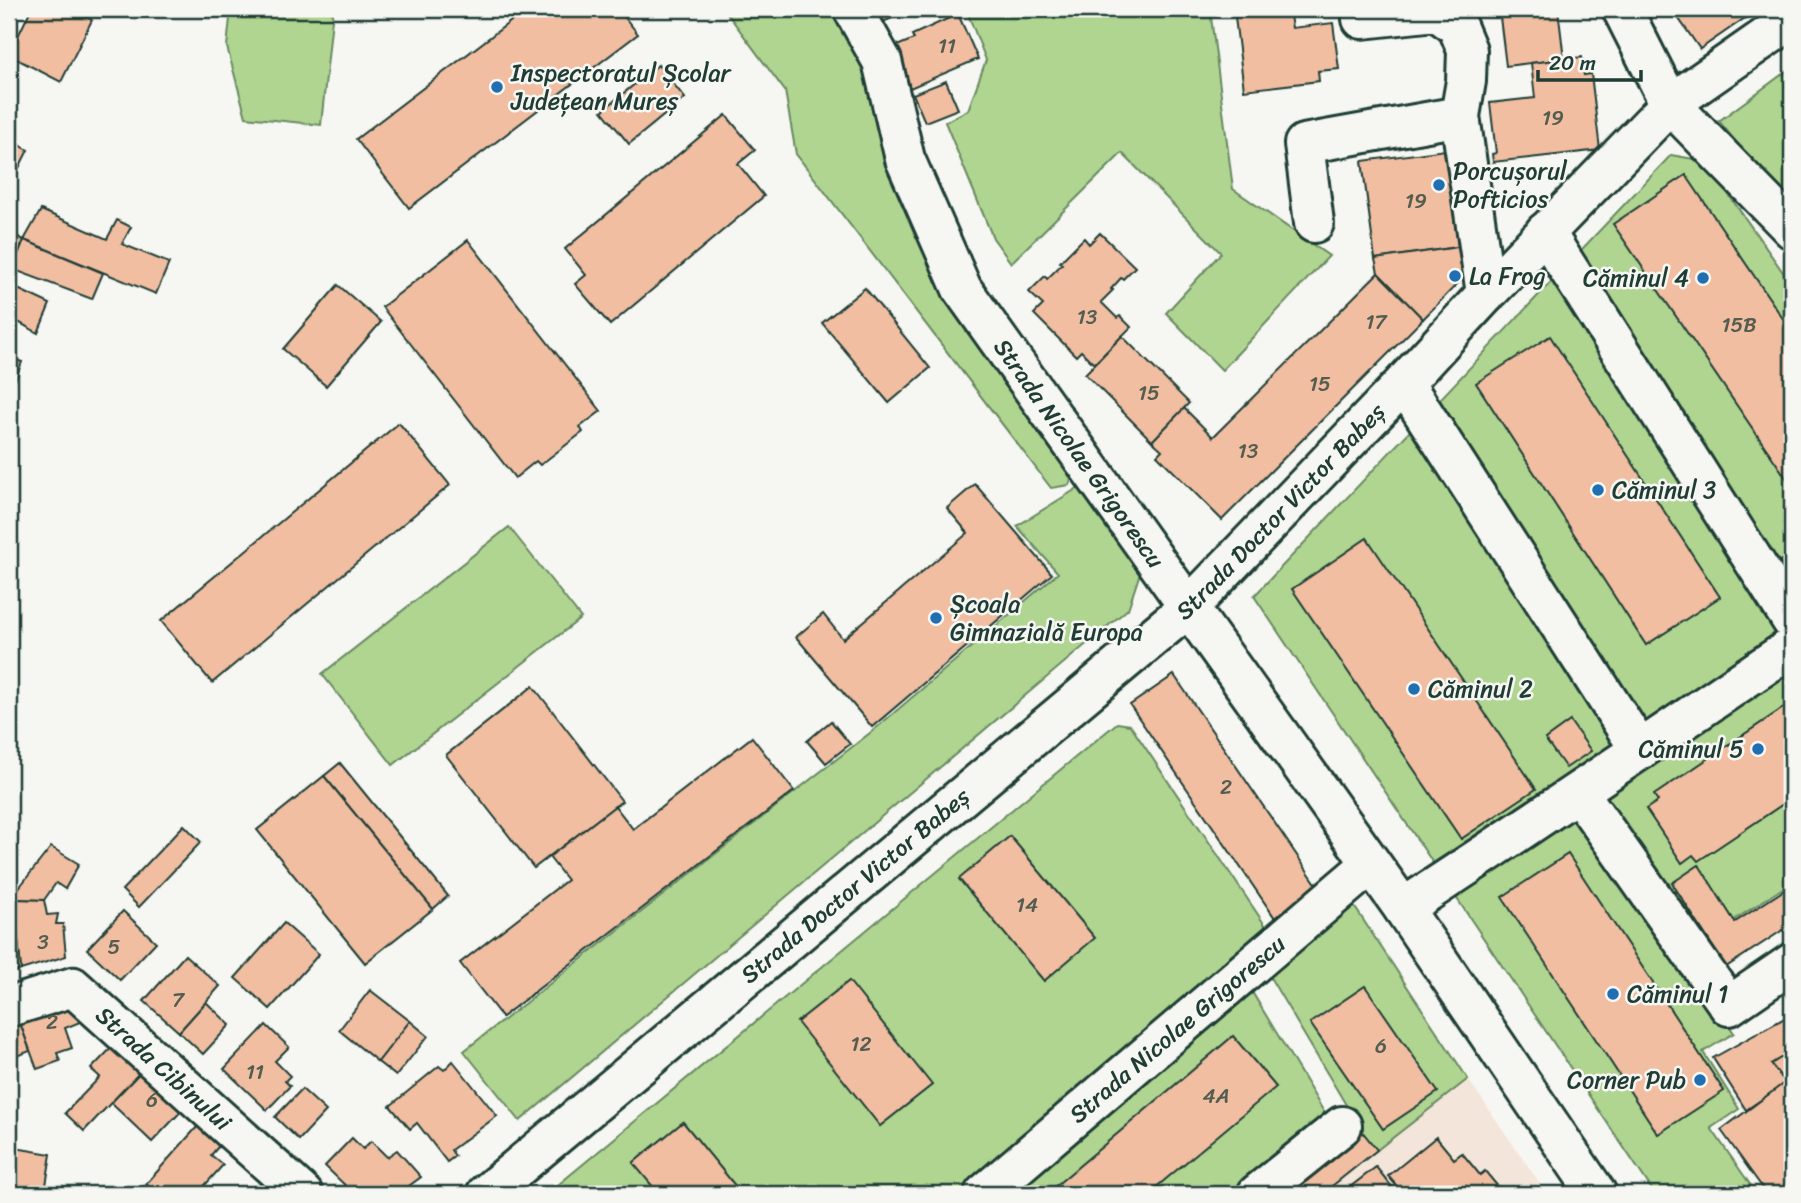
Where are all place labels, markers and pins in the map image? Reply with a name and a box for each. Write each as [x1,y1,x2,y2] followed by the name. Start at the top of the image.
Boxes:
[510,52,733,122] place label: Inspectoratul Școlar Județean Mureș
[489,79,505,95] marker: Inspectoratul Școlar Județean Mureș
[1453,150,1568,220] place label: Porcușorul Pofticios
[1431,177,1447,193] marker: Porcușorul Pofticios
[1469,255,1546,297] place label: La Frog
[1583,257,1689,299] place label: Căminul 4
[1447,268,1463,284] marker: La Frog
[1695,270,1711,286] marker: Căminul 4
[1612,469,1716,511] place label: Căminul 3
[1590,482,1606,498] marker: Căminul 3
[950,583,1143,653] place label: Școala Gimnazială Europa
[928,610,944,626] marker: Școala Gimnazială Europa
[1428,668,1533,710] place label: Căminul 2
[1406,681,1422,697] marker: Căminul 2
[1638,728,1744,770] place label: Căminul 5
[1750,741,1766,757] marker: Căminul 5
[1627,973,1728,1015] place label: Căminul 1
[1605,986,1621,1002] marker: Căminul 1
[1567,1059,1686,1101] place label: Corner Pub
[1692,1072,1708,1088] marker: Corner Pub

